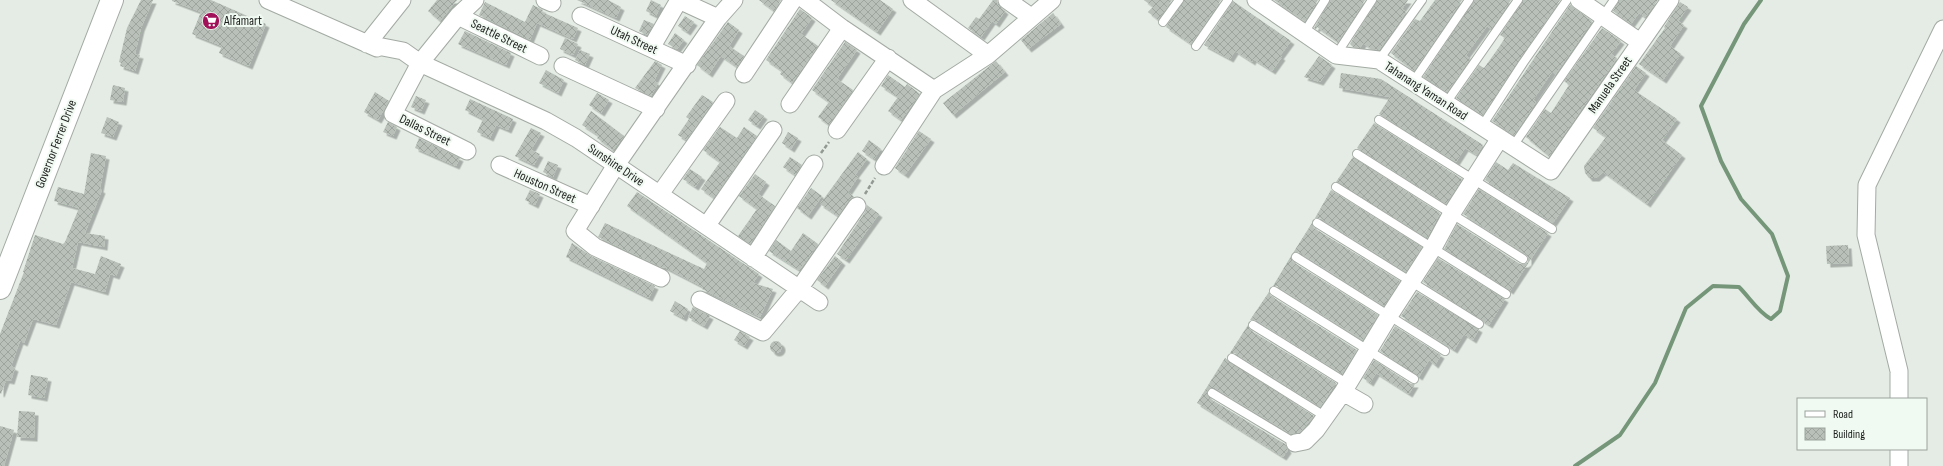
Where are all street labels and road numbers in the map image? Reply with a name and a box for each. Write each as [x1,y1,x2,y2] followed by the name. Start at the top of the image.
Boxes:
[468,15,530,57] street label: Seattle Street
[608,22,660,58] street label: Utah Street
[1585,53,1635,117] street label: Manuela Street
[1381,58,1471,124] street label: Tahanang Yaman Road
[32,98,80,190] street label: Governor Ferrer Drive
[397,111,453,149] street label: Dallas Street
[585,140,647,190] street label: Sunshine Drive
[511,165,579,207] street label: Houston Street

